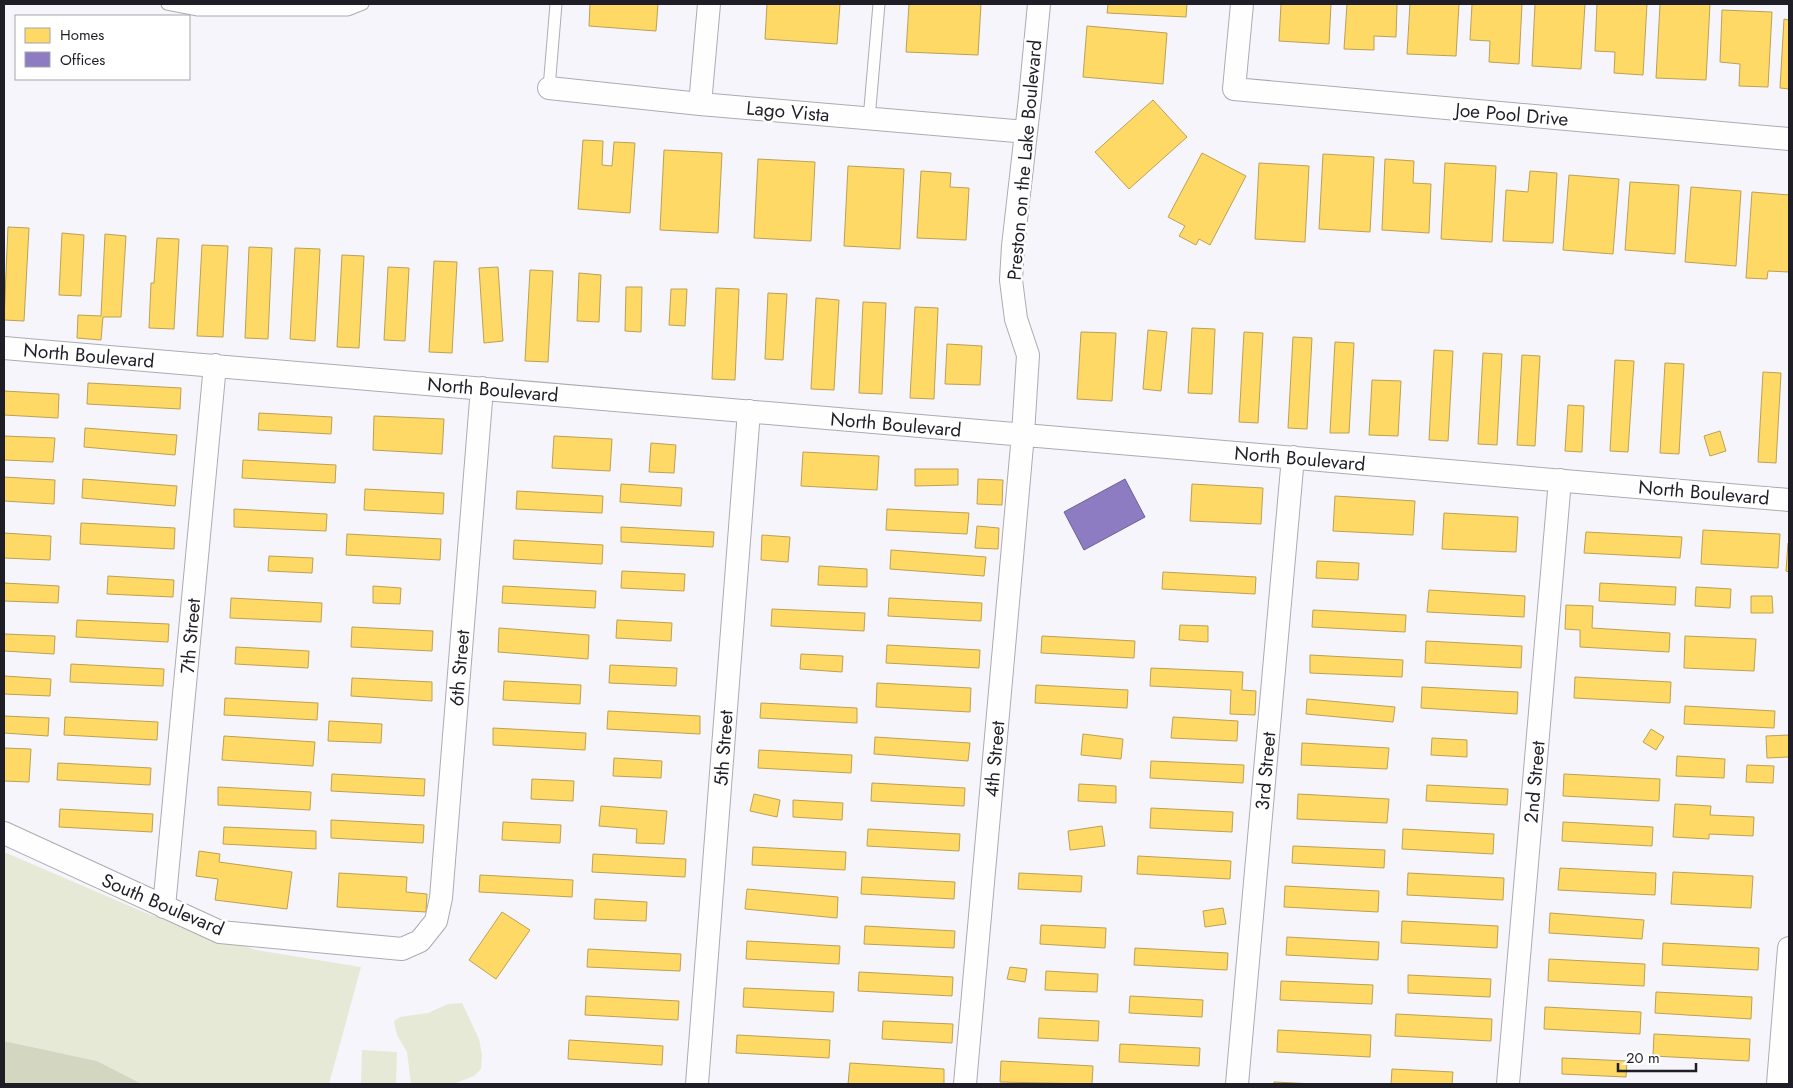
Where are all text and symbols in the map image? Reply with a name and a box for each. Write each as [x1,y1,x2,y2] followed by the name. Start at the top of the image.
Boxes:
[15,15,190,80] legend
[60,24,104,46] text: Homes
[1001,39,1048,281] street label: Preston on the Lake Boulevard
[60,49,105,71] text: Offices
[745,94,831,129] street label: Lago Vista
[1451,96,1570,133] street label: Joe Pool Drive
[22,336,156,375] street label: North Boulevard
[426,370,560,409] street label: North Boulevard
[829,405,963,444] street label: North Boulevard
[1233,439,1367,478] street label: North Boulevard
[1637,473,1771,512] street label: North Boulevard
[174,597,207,675] street label: 7th Street
[443,628,476,707] street label: 6th Street
[707,709,740,787] street label: 5th Street
[978,719,1011,798] street label: 4th Street
[1249,730,1282,811] street label: 3rd Street
[1517,739,1552,824] street label: 2nd Street
[97,867,228,942] street label: South Boulevard
[1618,1040,1696,1072] scale bar
[1626,1047,1660,1069] text: 20 m

